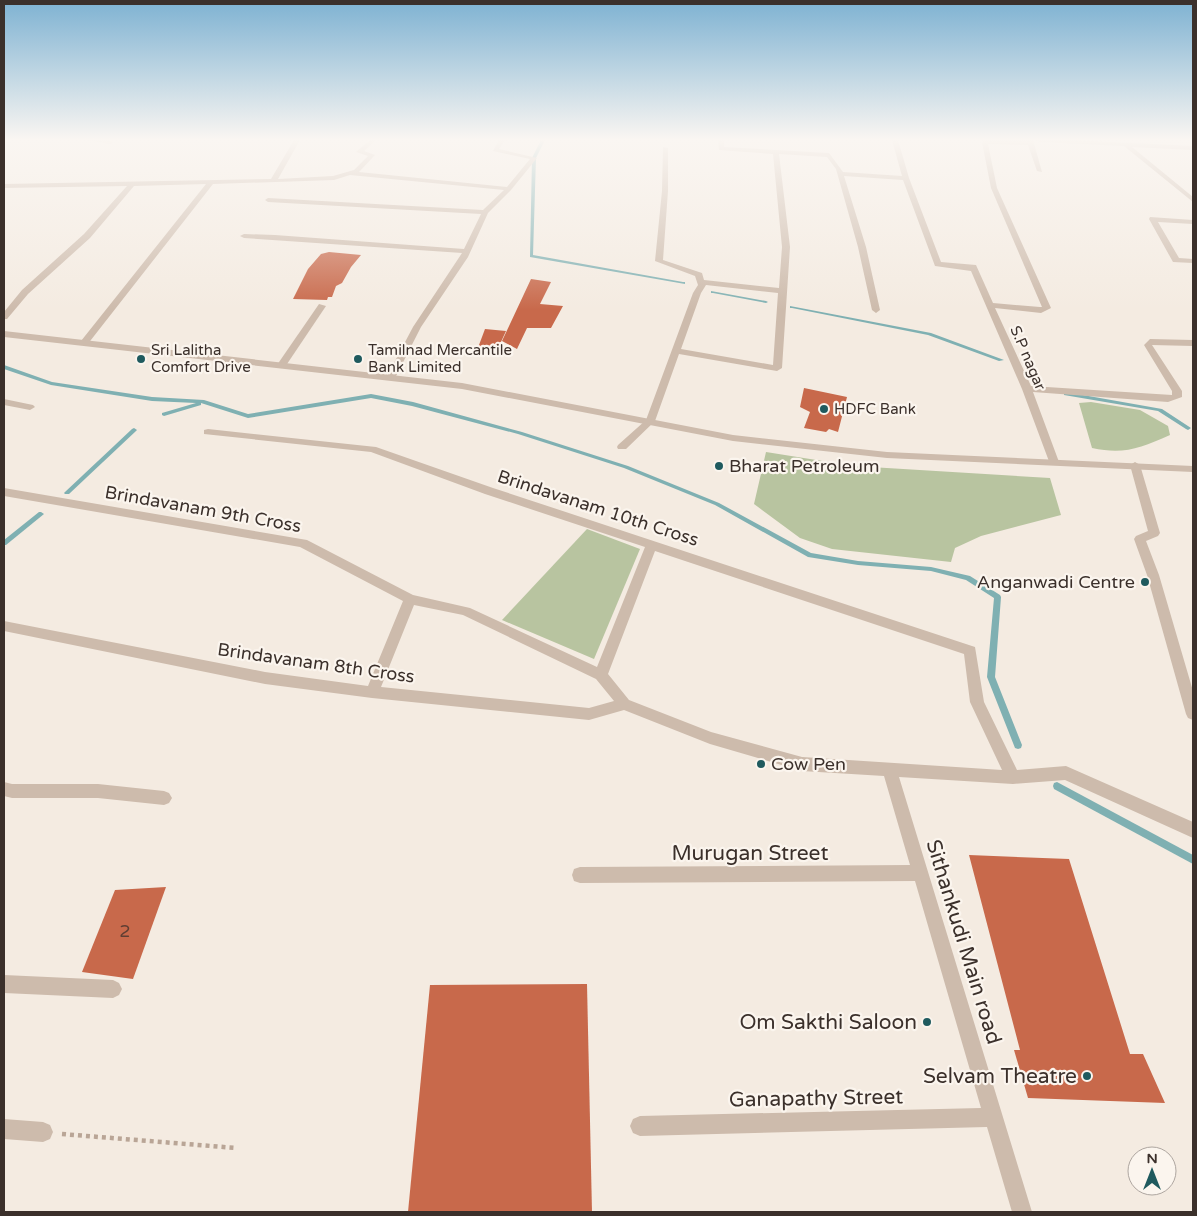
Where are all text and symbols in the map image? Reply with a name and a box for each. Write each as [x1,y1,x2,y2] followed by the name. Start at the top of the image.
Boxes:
[1006,323,1050,393] street label: S.P nagar
[151,341,251,376] place label: Sri Lalitha Comfort Drive
[368,341,512,376] place label: Tamilnad Mercantile Bank Limited
[135,353,147,365] marker: Sri Lalitha Comfort Drive
[352,353,364,365] marker: Tamilnad Mercantile Bank Limited
[834,400,916,418] place label: HDFC Bank
[818,403,830,415] marker: HDFC Bank
[729,455,879,477] place label: Bharat Petroleum
[713,460,725,472] marker: Bharat Petroleum
[495,465,701,551] street label: Brindavanam 10th Cross
[103,481,303,537] street label: Brindavanam 9th Cross
[977,571,1135,593] place label: Anganwadi Centre
[1139,576,1151,588] marker: Anganwadi Centre
[216,638,416,688] street label: Brindavanam 8th Cross
[771,753,846,775] place label: Cow Pen
[755,758,767,770] marker: Cow Pen
[920,837,1007,1047] street label: Sithankudi Main road
[672,841,828,866] street label: Murugan Street
[119,920,131,942] house number: 2
[739,1010,917,1035] place label: Om Sakthi Saloon
[921,1016,933,1028] marker: Om Sakthi Saloon
[923,1064,1077,1089] place label: Selvam Theatre
[1081,1070,1093,1082] marker: Selvam Theatre
[729,1084,903,1113] street label: Ganapathy Street
[1127,1146,1177,1196] north arrow
[1146,1150,1158,1167] text: N

